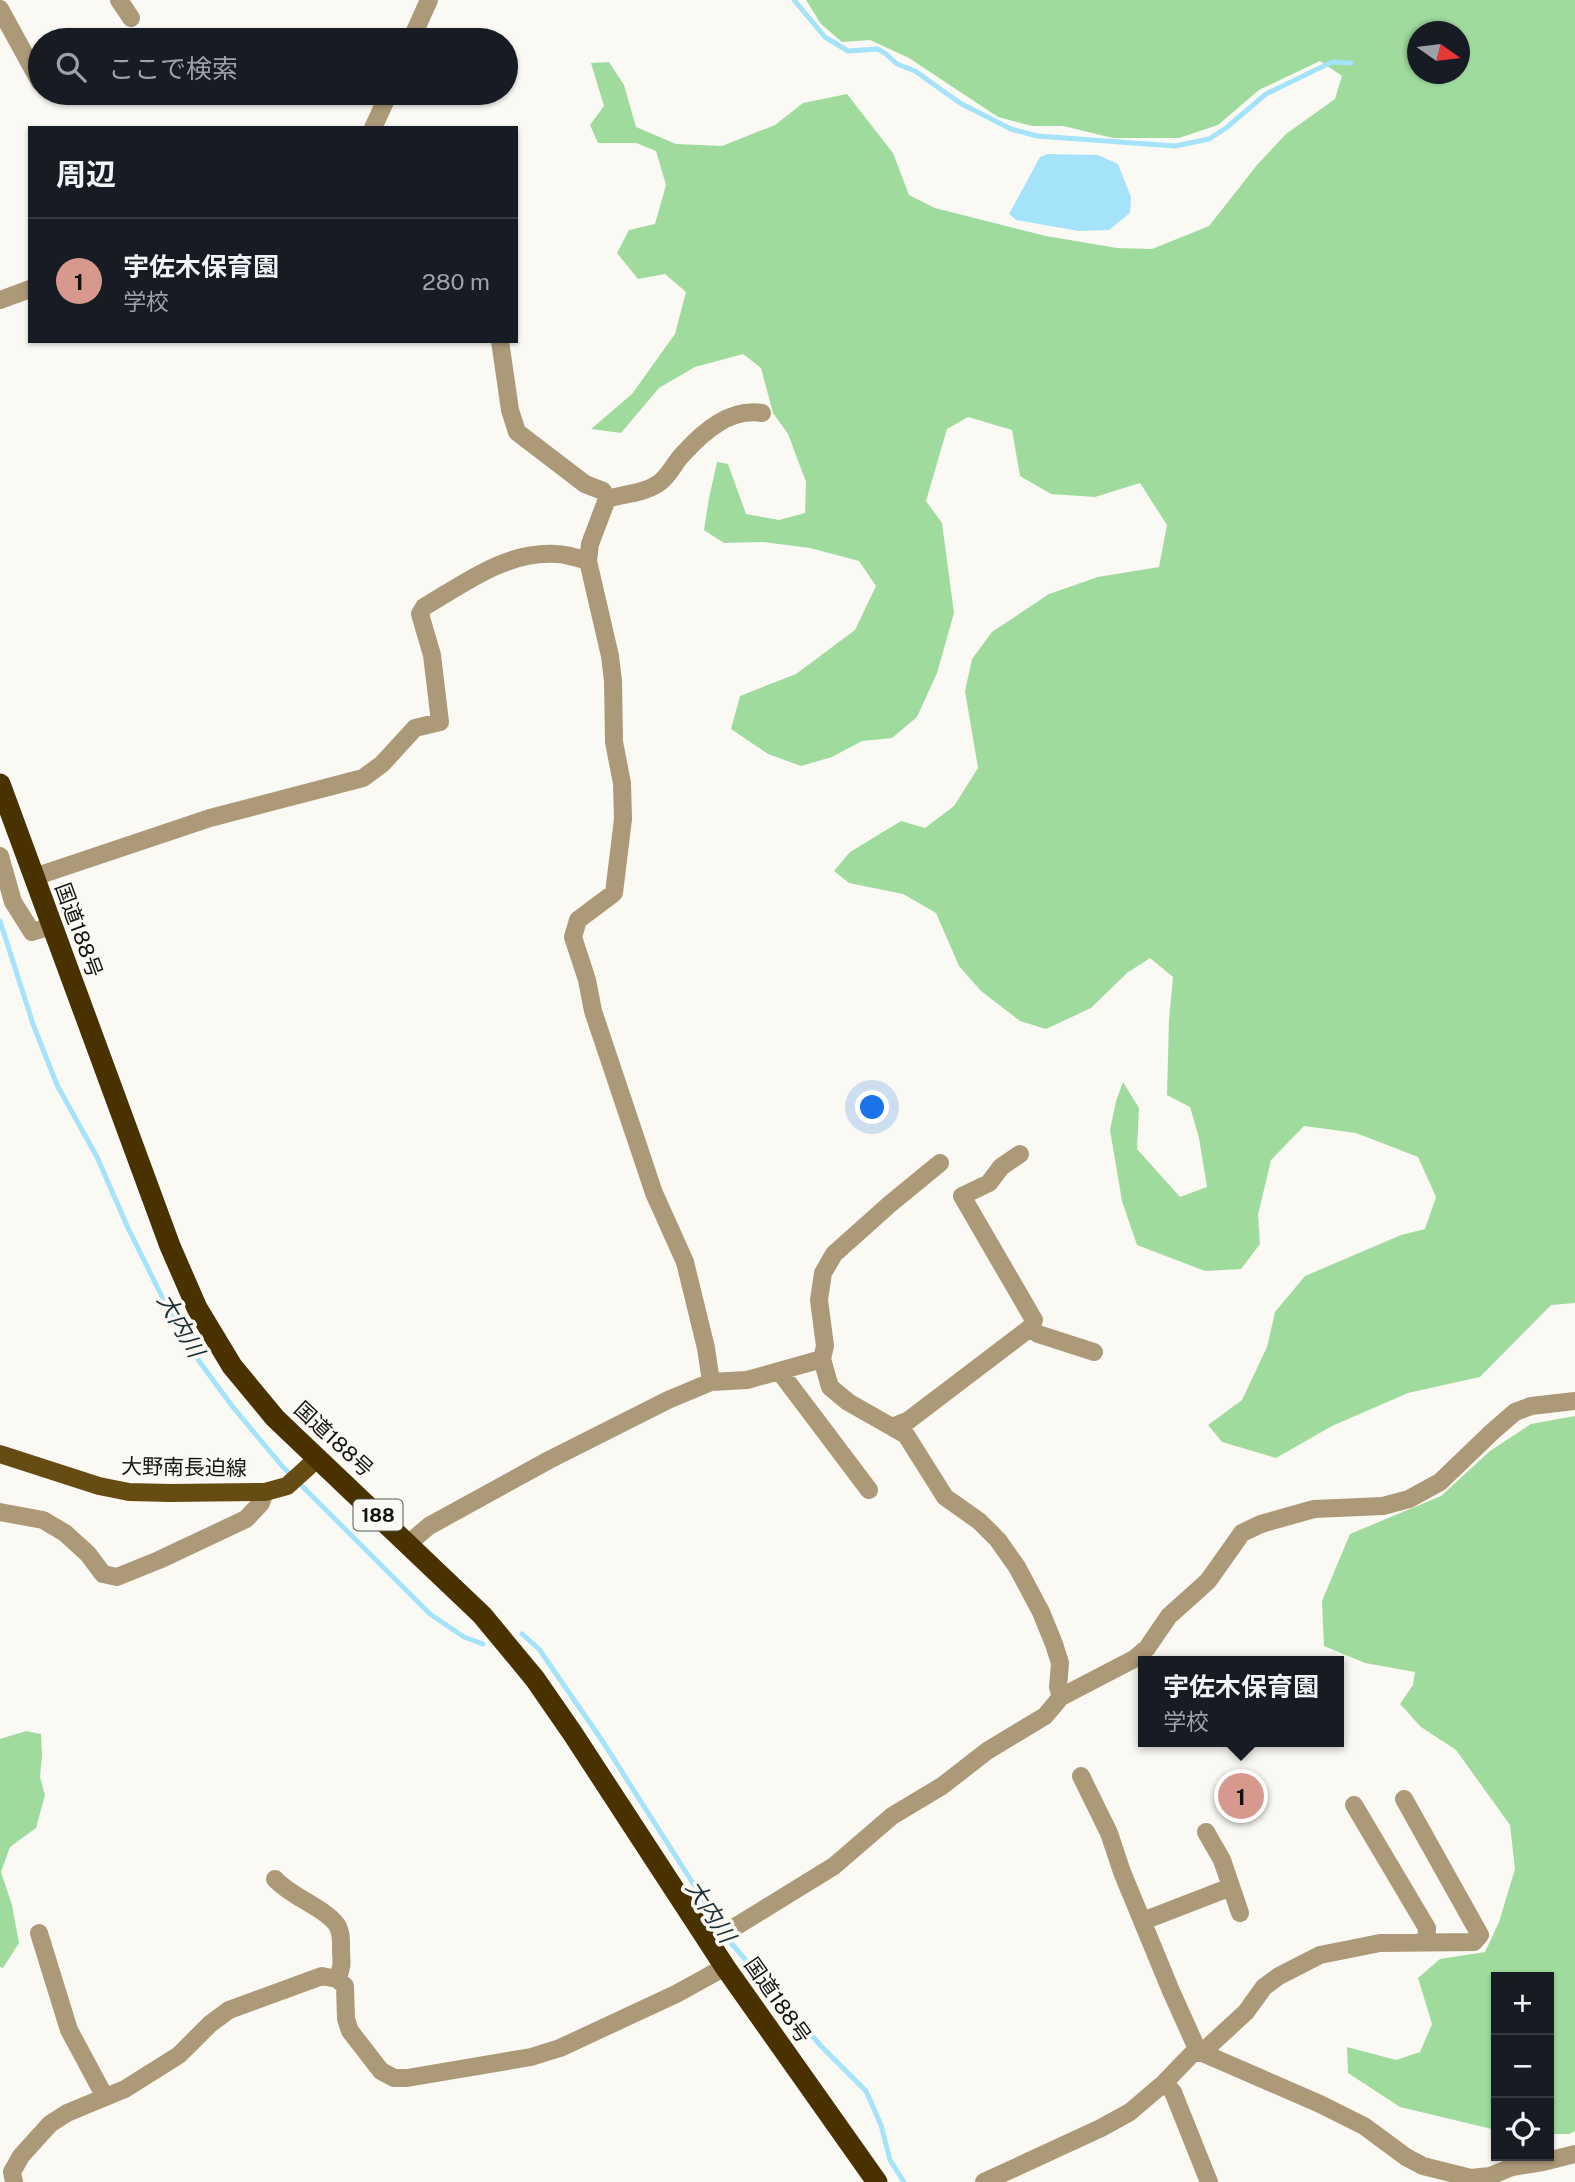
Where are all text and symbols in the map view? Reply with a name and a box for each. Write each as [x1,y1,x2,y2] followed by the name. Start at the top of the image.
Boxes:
[1407,21,1470,84] north arrow
[28,28,518,105] search box
[52,48,90,86] icon: search
[108,53,238,84] text: ここで検索
[56,156,116,192] text: 周辺
[123,251,279,282] text: 宇佐木保育園
[74,268,84,295] text: 1
[422,268,490,295] text: 280 m
[123,288,169,315] text: 学校
[50,879,108,981] street label: 国道188号
[855,1090,889,1124] your location
[152,1288,211,1364] water label: 大内川
[289,1396,379,1482] street label: 国道188号
[121,1453,247,1481] street label: 大野南長迫線
[354,1499,402,1530] road number: 188
[1138,1656,1344,1747] popup
[1163,1671,1319,1702] text: 宇佐木保育園
[1163,1708,1209,1735] text: 学校
[1218,1770,1264,1822] pin: 1
[681,1875,743,1950] water label: 大内川
[739,1952,817,2048] street label: 国道188号
[1491,1972,1554,2161] map controls
[1491,1972,1554,2035] button: +
[1491,2035,1554,2098] button: −
[1491,2098,1554,2161] button: locate

